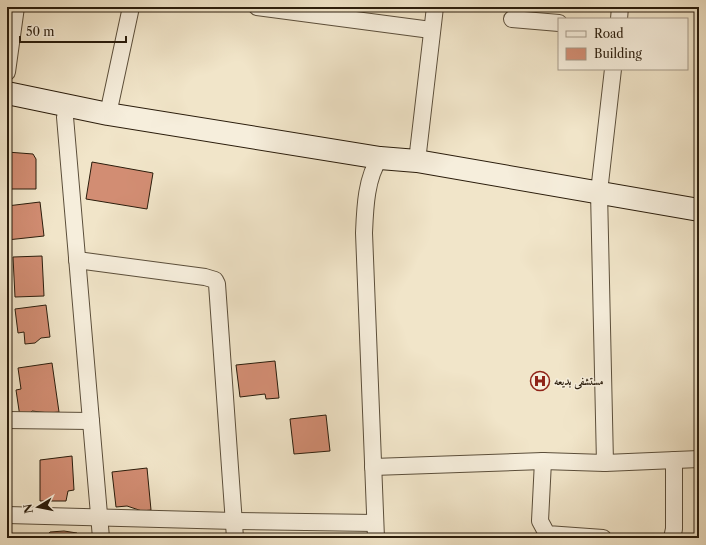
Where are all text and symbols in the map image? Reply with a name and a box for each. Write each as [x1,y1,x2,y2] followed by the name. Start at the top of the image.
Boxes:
[20,18,126,44] scale bar
[558,18,688,70] legend
[26,24,55,39] text: 50 m
[594,26,624,41] text: Road
[594,46,642,61] text: Building
[529,370,551,392] hospital icon: مستشفى بديعه
[554,374,604,390] place label: مستشفى بديعه
[18,487,58,527] north arrow
[20,502,36,515] text: N

